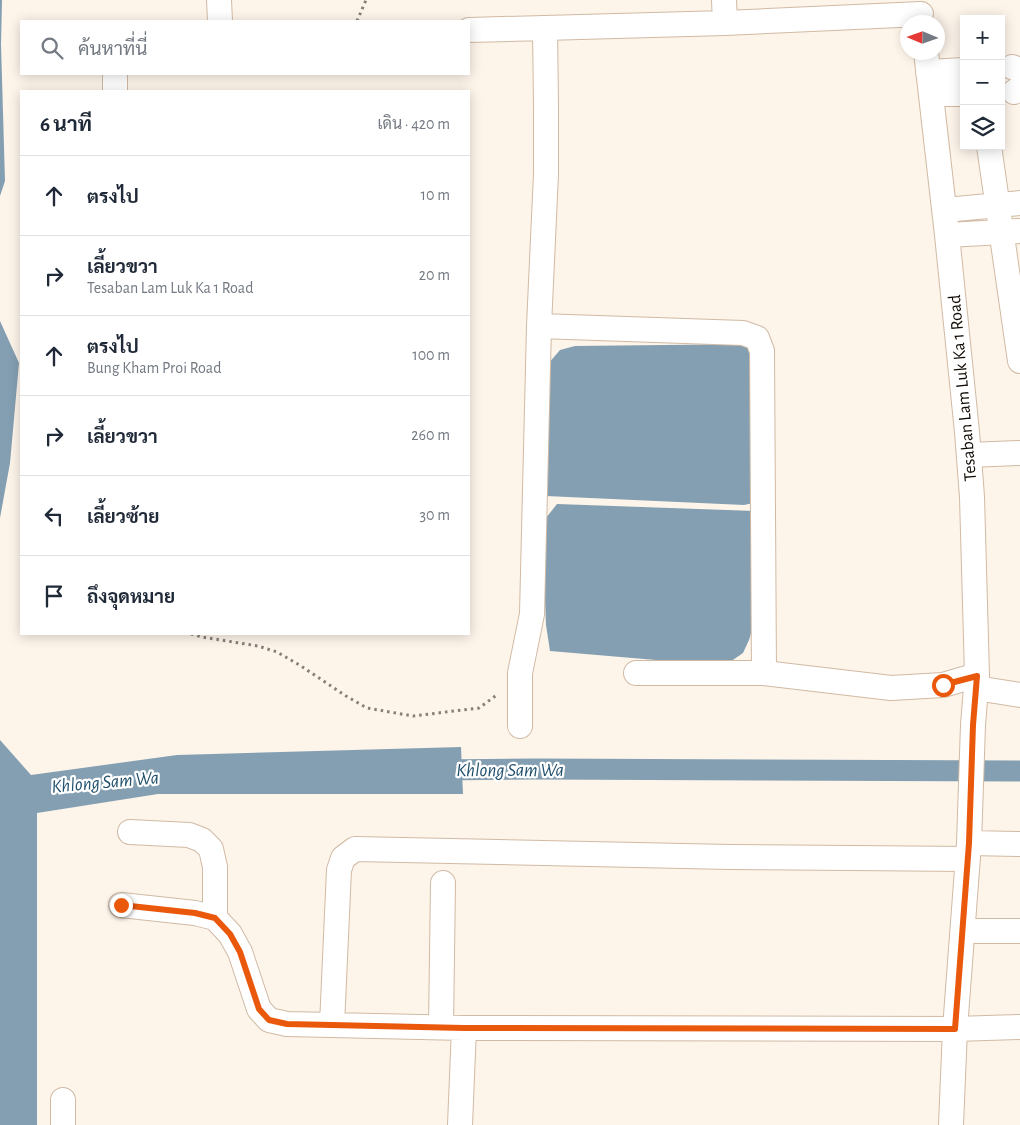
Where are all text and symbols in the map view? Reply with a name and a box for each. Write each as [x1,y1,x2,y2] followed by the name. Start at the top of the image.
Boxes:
[900,15,945,60] north arrow
[960,15,1005,150] map controls
[960,15,1005,60] button: +
[20,20,470,75] search box
[38,34,66,62] icon: search
[78,40,147,59] text: ค้นหาที่นี่
[960,60,1005,105] button: −
[960,105,1005,150] button: layers
[40,114,92,135] text: 6 นาที
[378,116,450,132] text: เดิน · 420 m
[40,182,68,210] icon: ahead
[421,187,450,203] text: 10 m
[87,188,139,207] text: ตรงไป
[87,258,158,277] text: เลี้ยวขวา
[40,262,68,290] icon: right
[419,267,450,283] text: 20 m
[87,280,253,296] text: Tesaban Lam Luk Ka 1 Road
[946,294,980,482] street label: Tesaban Lam Luk Ka 1 Road
[87,338,139,357] text: ตรงไป
[40,342,68,370] icon: ahead
[412,347,450,363] text: 100 m
[87,360,221,376] text: Bung Kham Proi Road
[40,422,68,450] icon: right
[411,427,450,443] text: 260 m
[87,428,158,447] text: เลี้ยวขวา
[40,502,68,530] icon: left
[420,507,450,523] text: 30 m
[87,508,159,527] text: เลี้ยวซ้าย
[40,582,68,610] icon: arrive
[87,588,175,607] text: ถึงจุดหมาย
[932,674,955,697] route start
[456,761,564,780] water label: Khlong Sam Wa
[51,768,160,797] water label: Khlong Sam Wa
[110,894,133,917] route end

